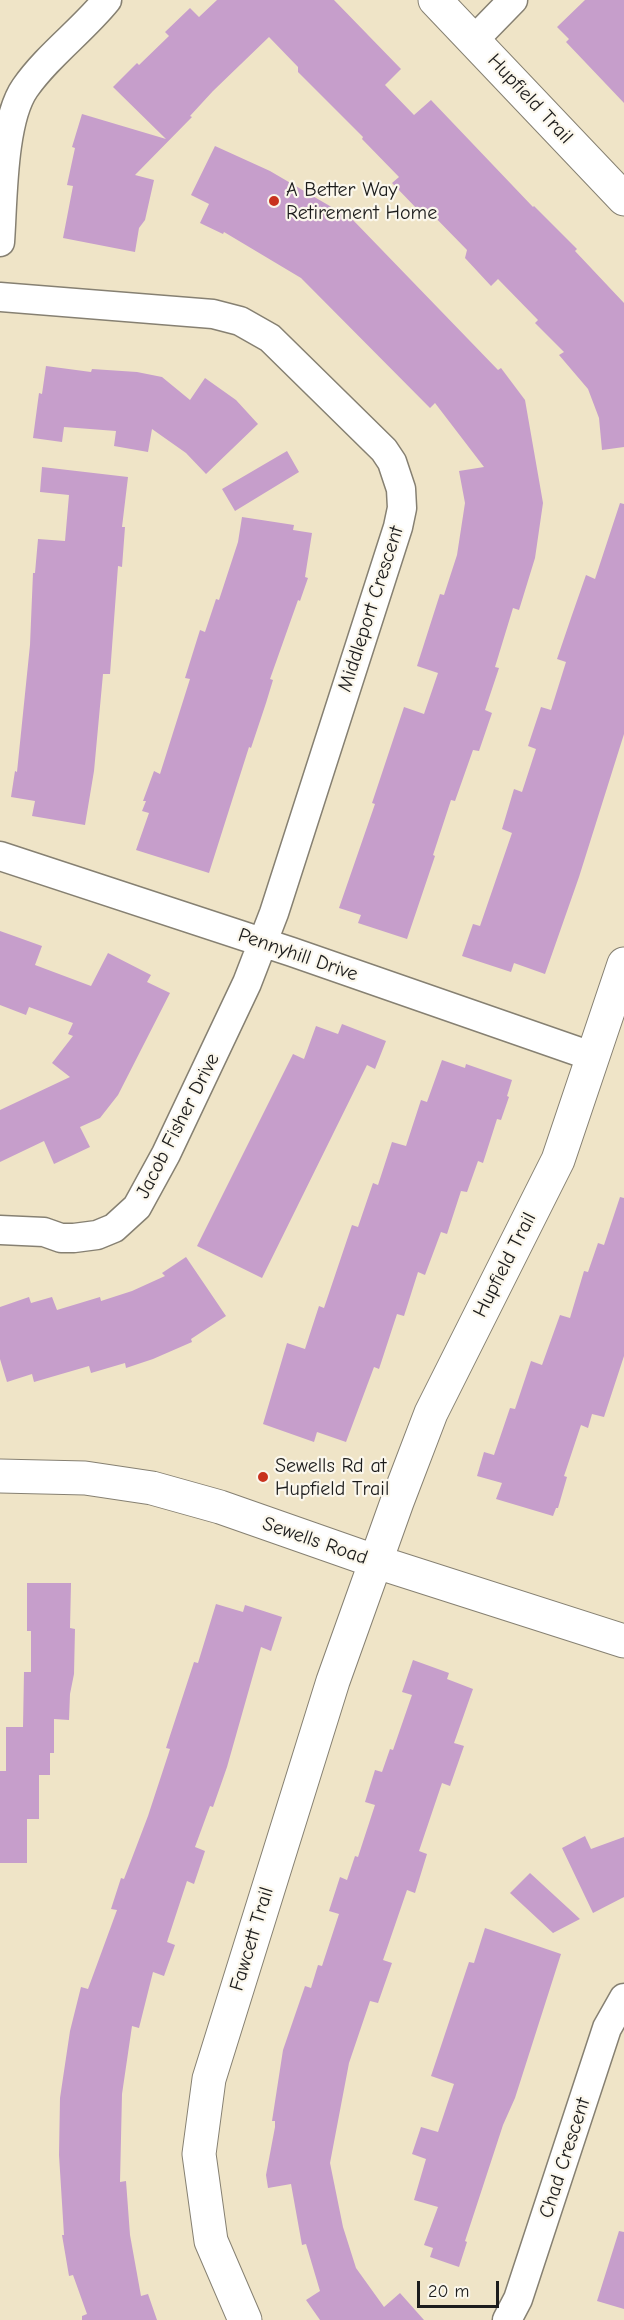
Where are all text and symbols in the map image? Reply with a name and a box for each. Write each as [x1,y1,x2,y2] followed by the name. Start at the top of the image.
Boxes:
[482,49,578,149] street label: Hupfield Trail
[286,178,437,225] place label: A Better Way Retirement Home
[267,194,281,208] marker: A Better Way Retirement Home
[333,523,409,695] street label: Middleport Crescent
[235,923,361,987] street label: Pennyhill Drive
[131,1049,225,1203] street label: Jacob Fisher Drive
[468,1209,542,1321] street label: Hupfield Trail
[275,1454,389,1501] place label: Sewells Rd at Hupfield Trail
[256,1470,270,1484] marker: Sewells Rd at Hupfield Trail
[259,1512,371,1570] street label: Sewells Road
[225,1884,279,1994] street label: Fawcett Trail
[534,2095,596,2221] street label: Chad Crescent
[420,2269,502,2307] scale bar
[428,2281,469,2302] text: 20 m

